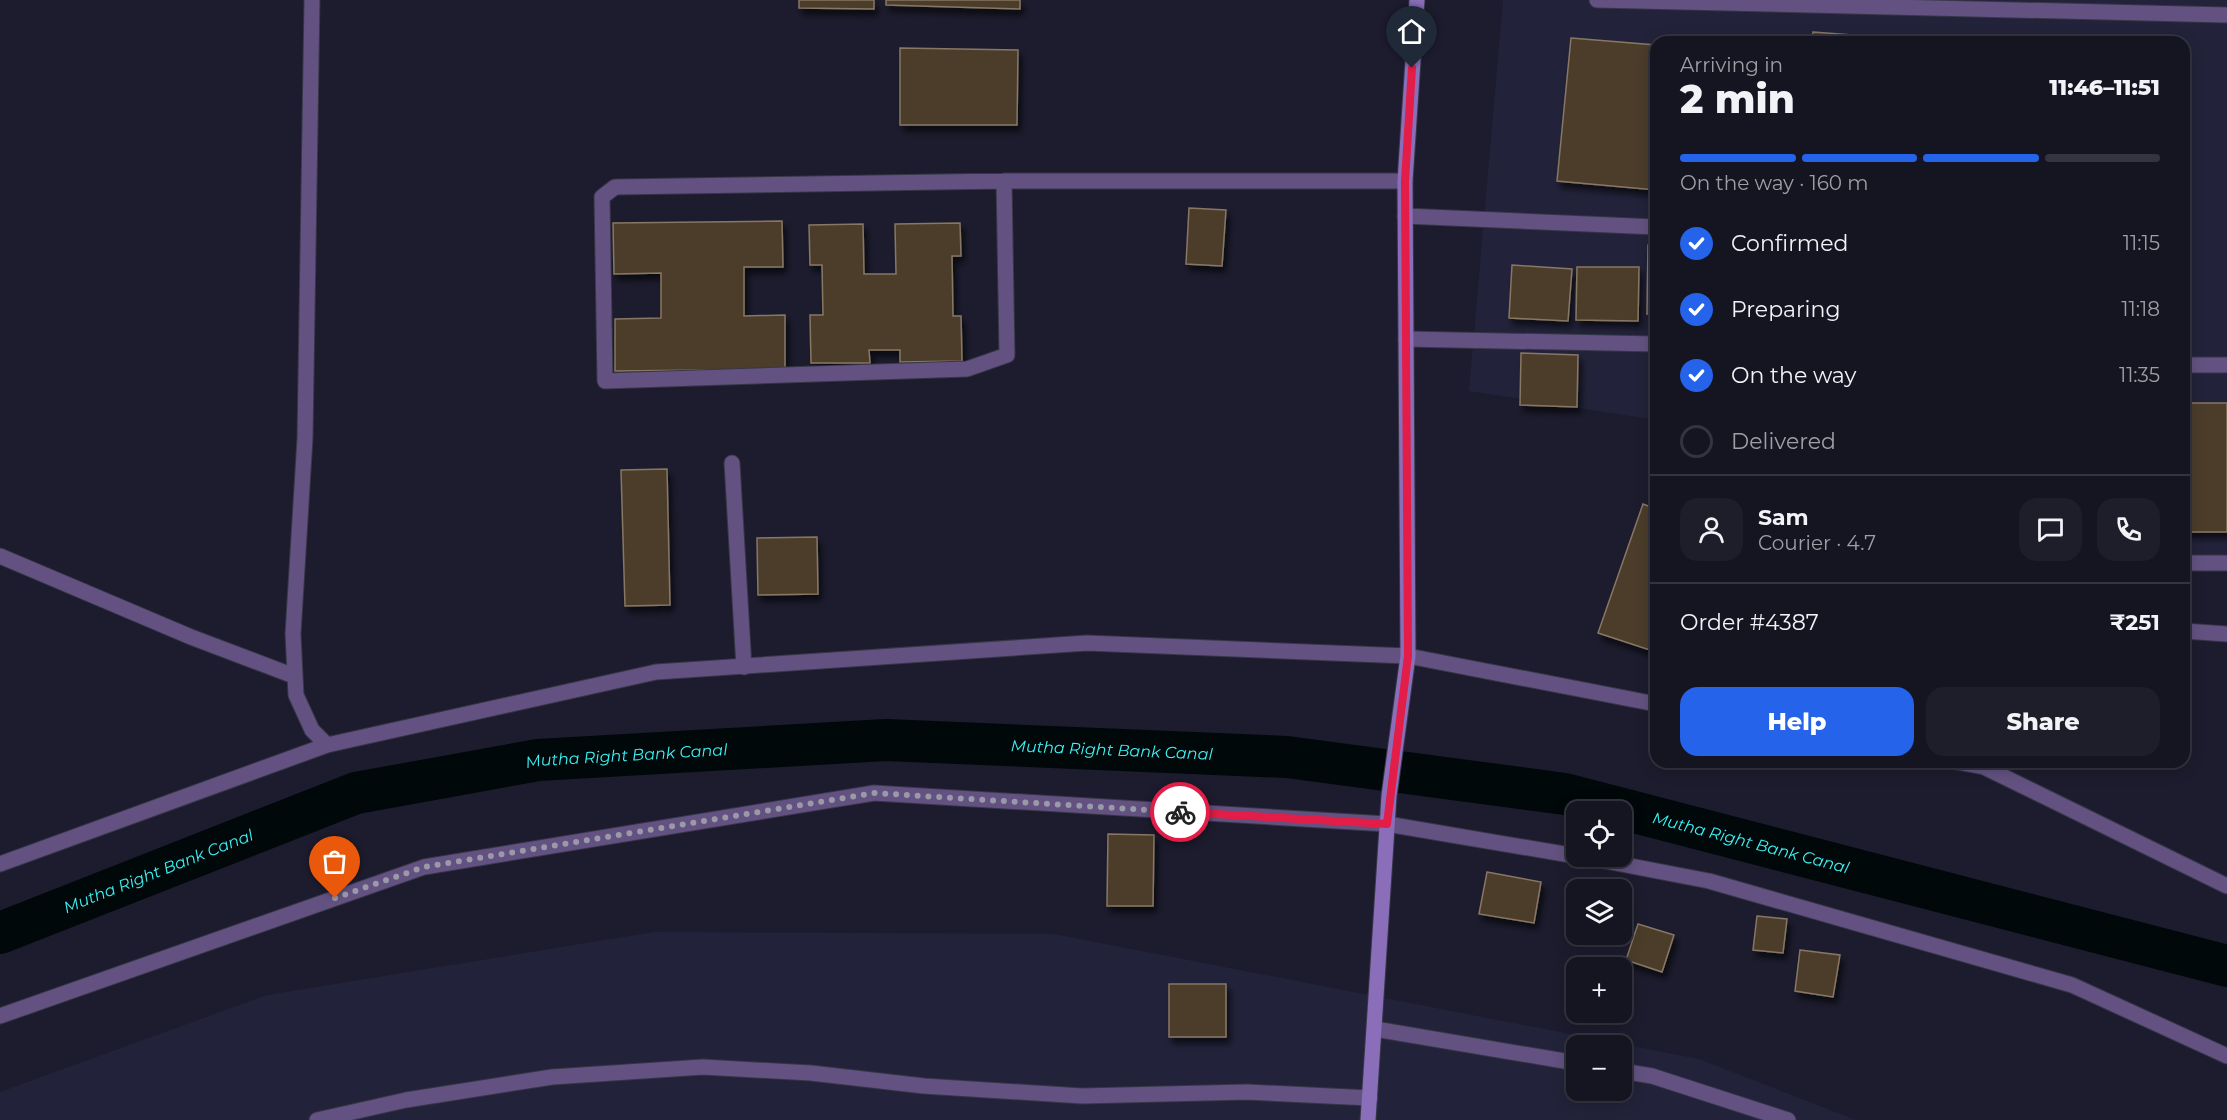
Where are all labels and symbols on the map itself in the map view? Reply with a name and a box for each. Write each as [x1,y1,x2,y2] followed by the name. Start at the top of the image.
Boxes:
[1386,6,1437,68] pin
[1010,736,1214,764] water label: Mutha Right Bank Canal
[524,740,729,772] water label: Mutha Right Bank Canal
[1150,782,1210,842] courier
[1650,808,1852,878] water label: Mutha Right Bank Canal
[61,825,257,917] water label: Mutha Right Bank Canal
[309,836,360,898] pin

